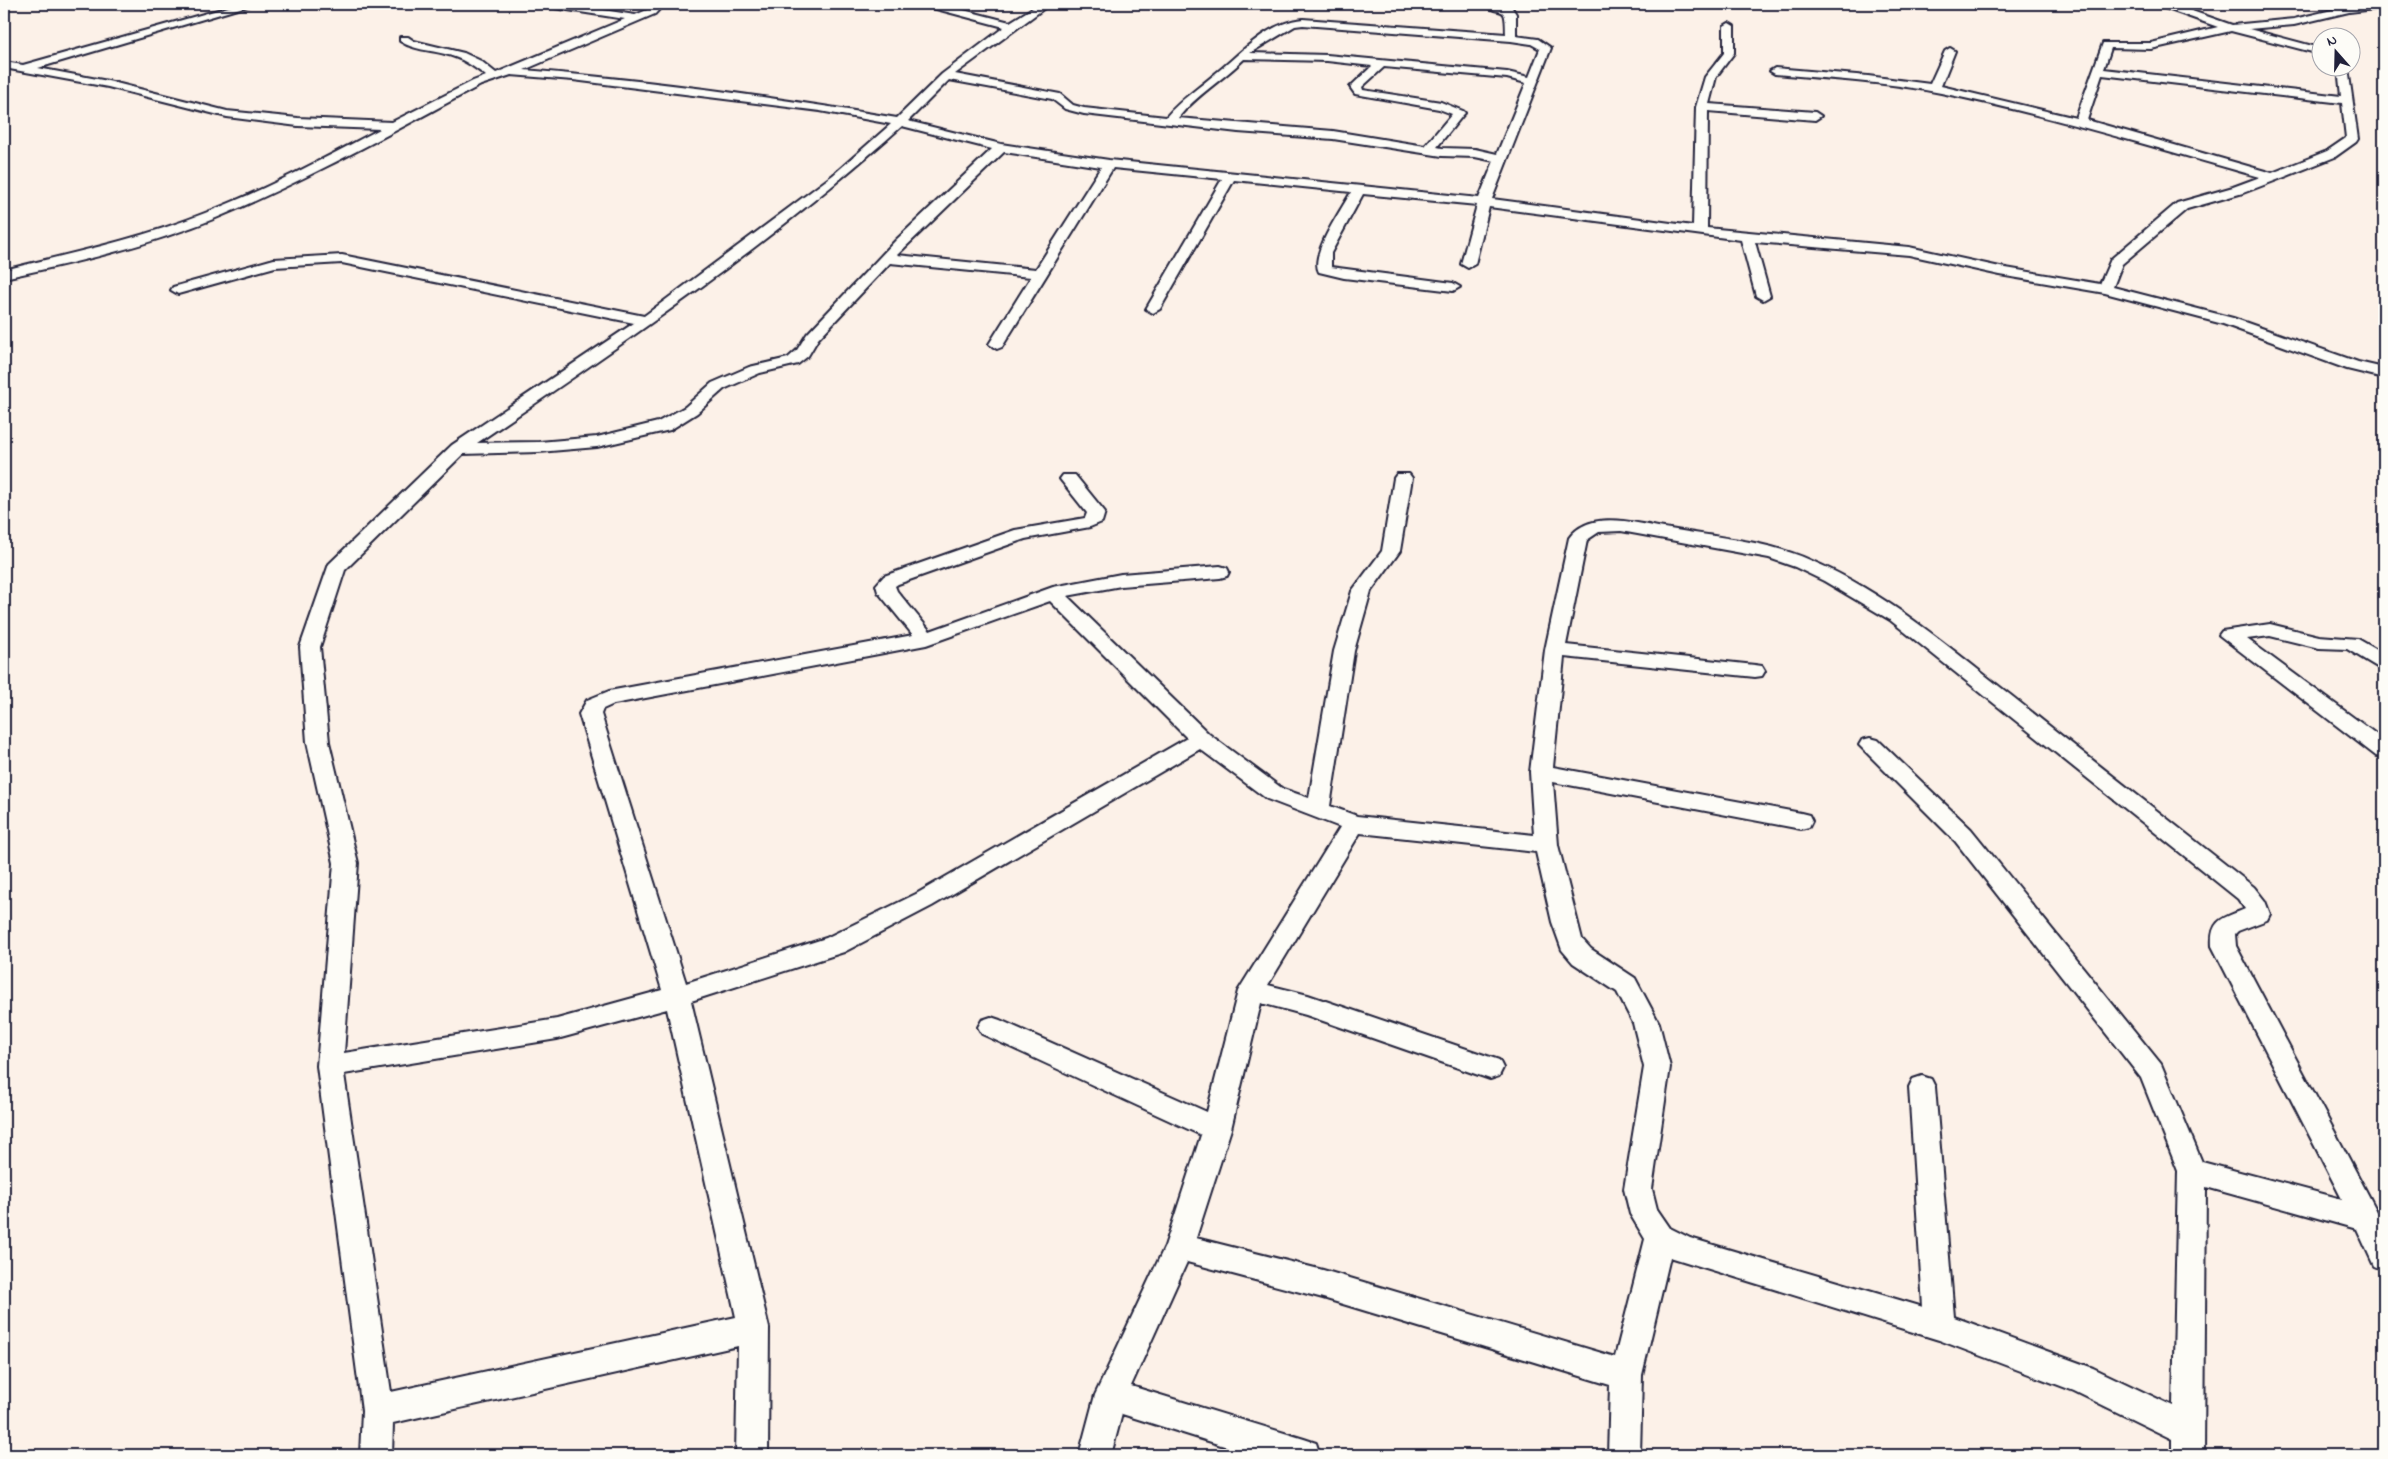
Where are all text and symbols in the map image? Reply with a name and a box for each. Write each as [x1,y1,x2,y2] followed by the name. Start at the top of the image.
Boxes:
[2310,28,2360,78] north arrow
[2324,30,2340,53] text: N

